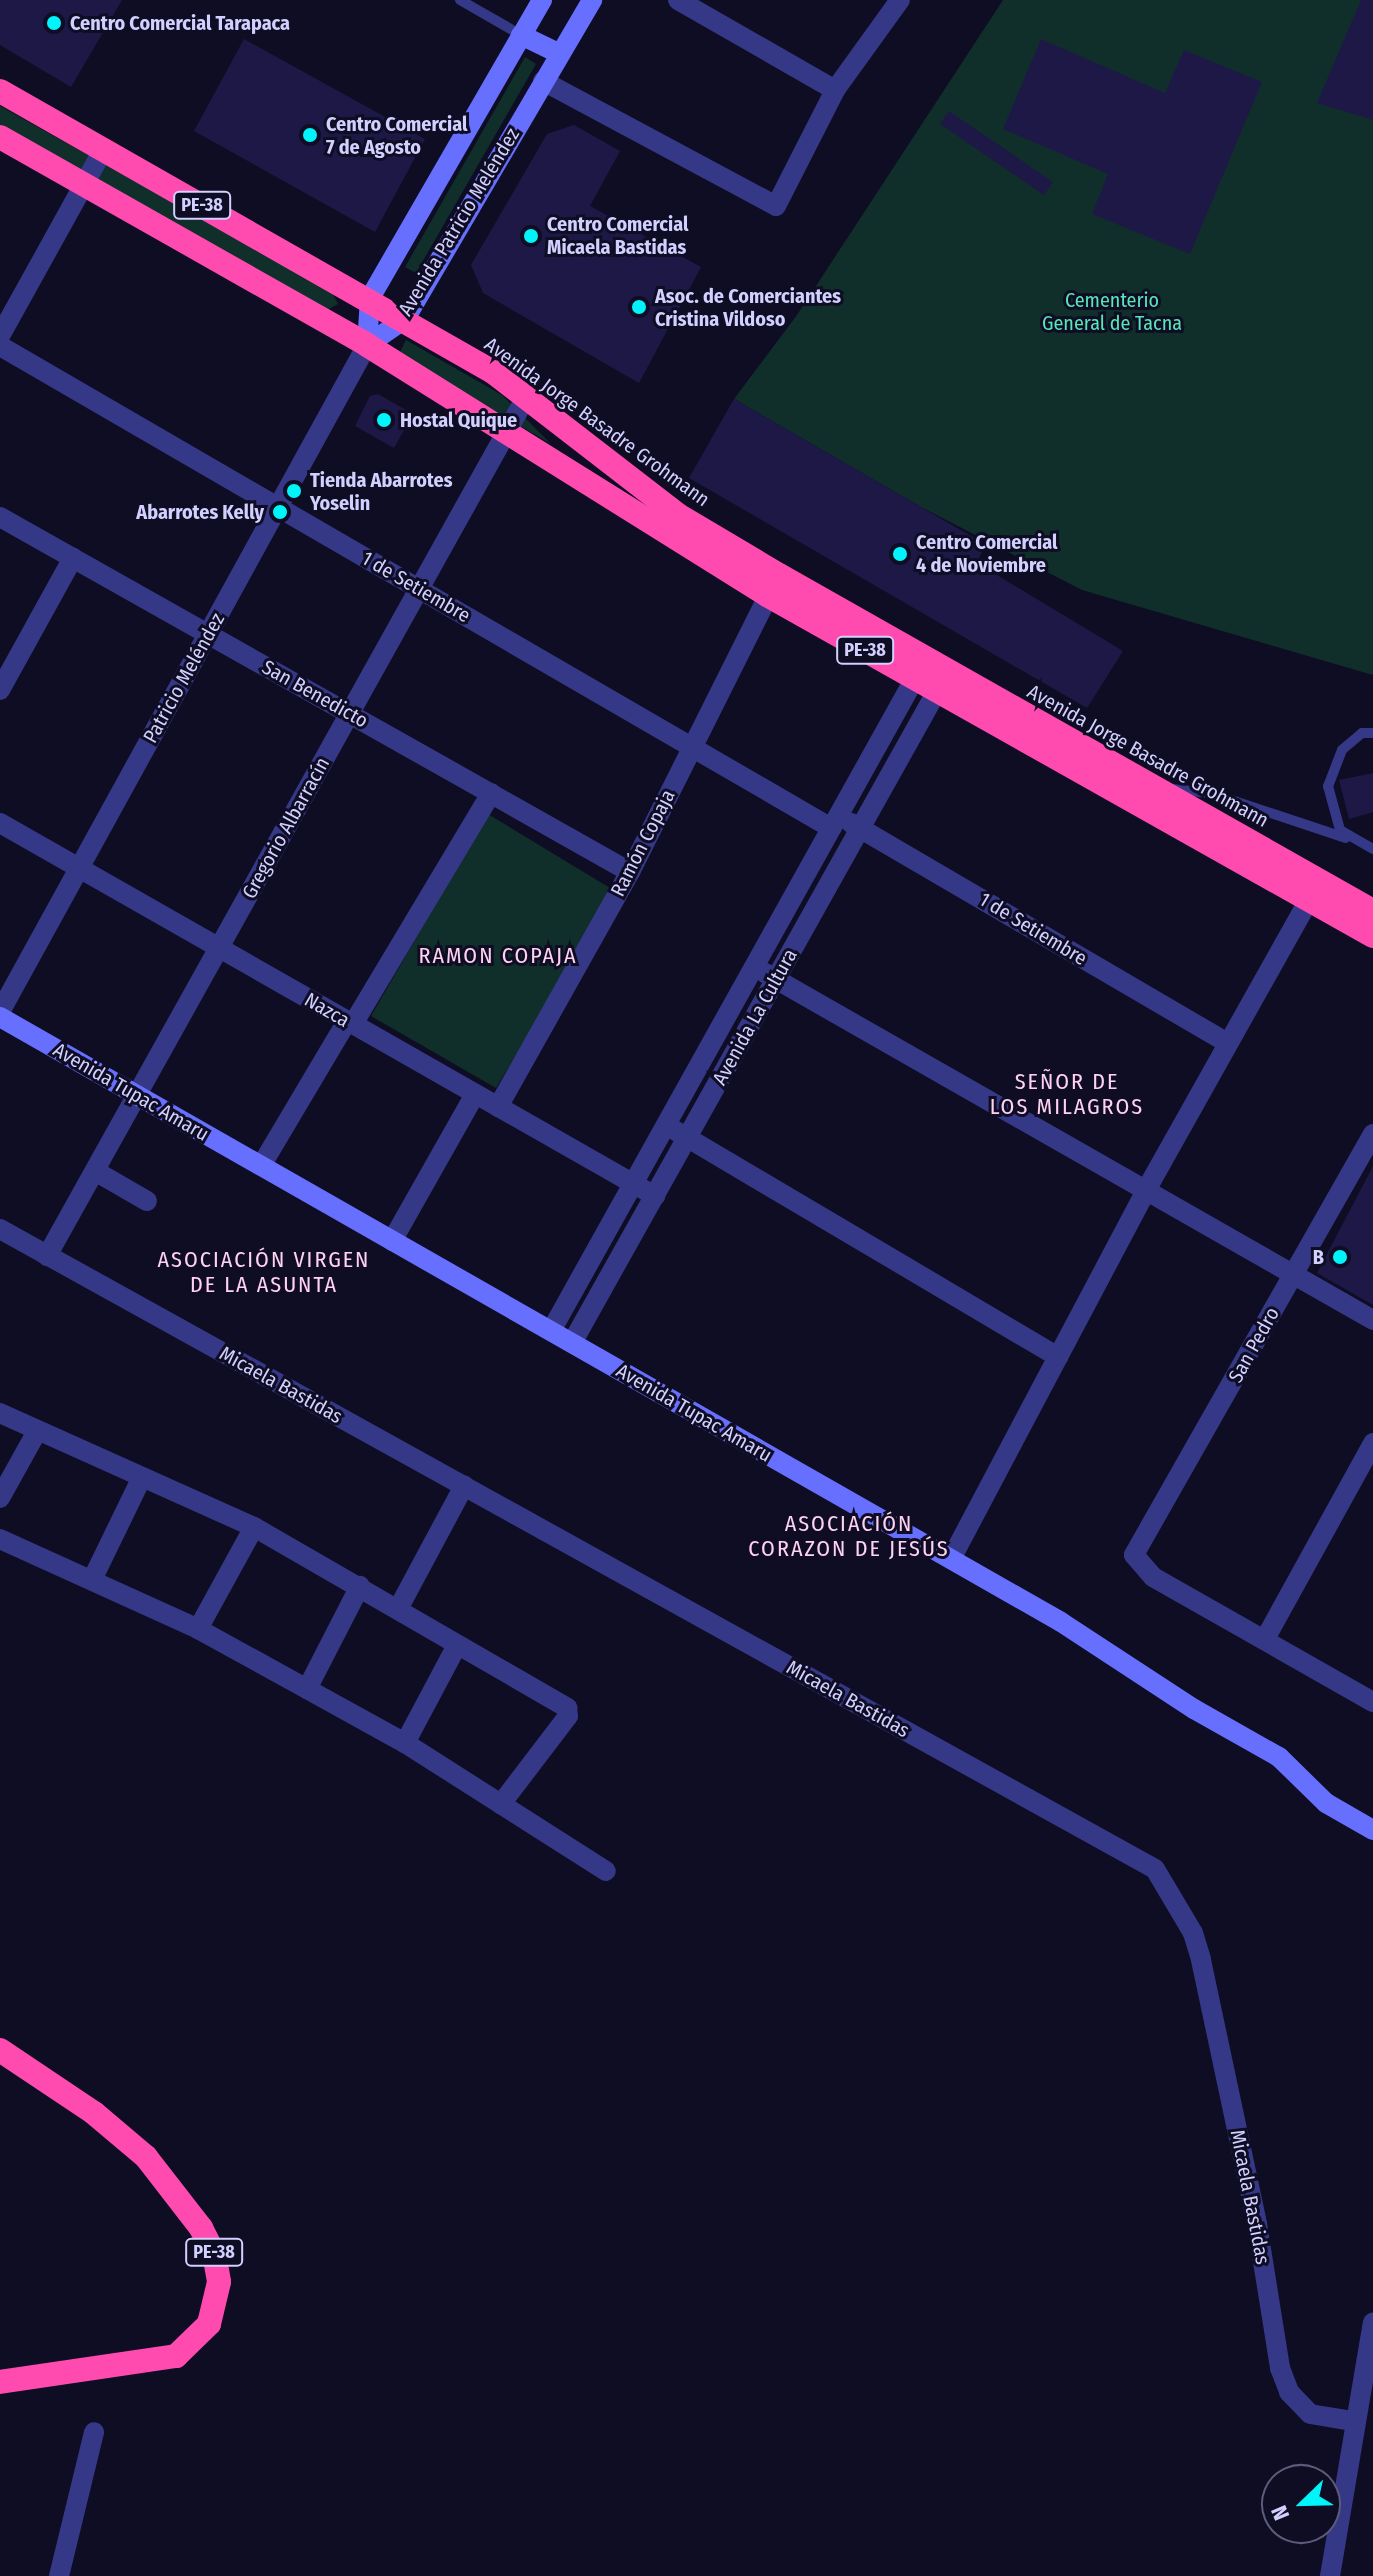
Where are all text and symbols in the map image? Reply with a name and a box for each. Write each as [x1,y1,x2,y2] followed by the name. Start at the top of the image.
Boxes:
[70,11,290,35] place label: Centro Comercial Tarapaca
[45,14,63,32] marker: Centro Comercial Tarapaca
[326,112,467,159] place label: Centro Comercial 7 de Agosto
[393,124,525,320] street label: Avenida Patricio Meléndez
[301,126,319,144] marker: Centro Comercial 7 de Agosto
[172,191,232,219] road number: PE-38
[547,212,688,259] place label: Centro Comercial Micaela Bastidas
[522,227,540,245] marker: Centro Comercial Micaela Bastidas
[655,284,841,331] place label: Asoc. de Comerciantes Cristina Vildoso
[1042,288,1182,335] park label: Cementerio General de Tacna
[630,298,648,316] marker: Asoc. de Comerciantes Cristina Vildoso
[480,332,714,512] street label: Avenida Jorge Basadre Grohmann
[400,408,517,432] place label: Hostal Quique
[375,411,393,429] marker: Hostal Quique
[310,468,452,515] place label: Tienda Abarrotes Yoselin
[285,482,303,500] marker: Tienda Abarrotes Yoselin
[136,500,264,524] place label: Abarrotes Kelly
[271,503,289,521] marker: Abarrotes Kelly
[916,530,1057,577] place label: Centro Comercial 4 de Noviembre
[891,545,909,563] marker: Centro Comercial 4 de Noviembre
[357,546,475,628] street label: 1 de Setiembre
[138,609,230,747] street label: Patricio Meléndez
[835,636,895,664] road number: PE-38
[258,655,372,733] street label: San Benedicto
[1023,680,1273,832] street label: Avenida Jorge Basadre Grohmann
[237,753,335,903] street label: Gregorio Albarracín
[606,786,680,900] street label: Ramón Copaja
[975,887,1091,971] street label: 1 de Setiembre
[418,943,578,969] district label: RAMON COPAJA
[708,945,802,1089] street label: Avenida La Cultura
[300,988,354,1032] street label: Nazca
[49,1038,213,1146] street label: Avenida Tupac Amaru
[990,1068,1144,1120] district label: SEÑOR DE LOS MILAGROS
[1313,1245,1324,1269] place label: B
[158,1246,370,1298] district label: ASOCIACIÓN VIRGEN DE LA ASUNTA
[1331,1248,1349,1266] marker: B
[1224,1303,1284,1387] street label: San Pedro
[215,1341,347,1429] street label: Micaela Bastidas
[612,1359,776,1467] street label: Avenida Tupac Amaru
[748,1510,950,1562] district label: ASOCIACIÓN CORAZON DE JESÚS
[782,1655,914,1743] street label: Micaela Bastidas
[1225,2128,1275,2266] street label: Micaela Bastidas
[184,2238,244,2266] road number: PE-38
[1261,2464,1341,2544] north arrow
[1265,2501,1295,2524] text: N

